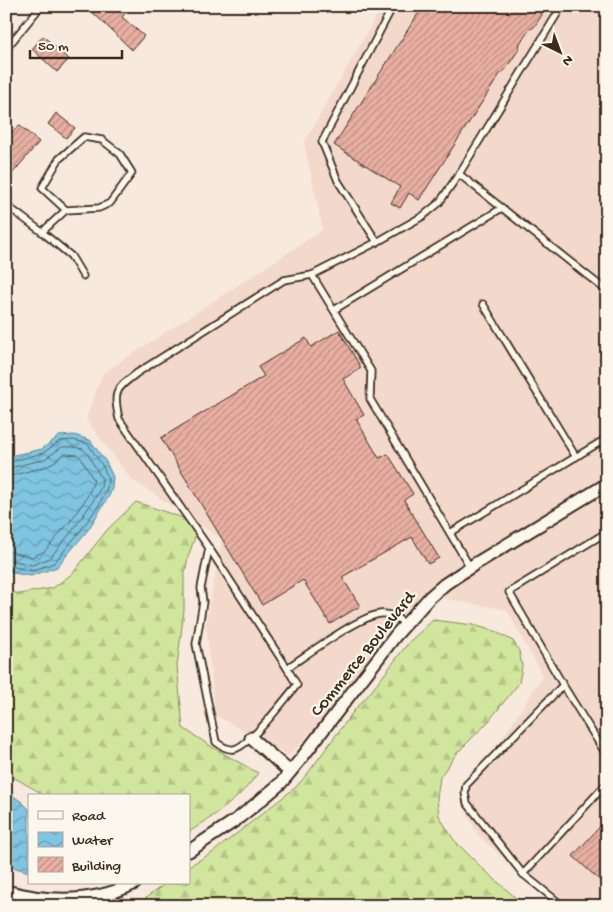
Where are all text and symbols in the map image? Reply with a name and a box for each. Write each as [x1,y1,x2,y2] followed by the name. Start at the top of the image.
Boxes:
[30,28,122,60] scale bar
[536,28,586,78] north arrow
[38,38,69,56] text: 50 m
[558,50,576,69] text: N
[307,587,422,721] street label: Commerce Boulevard
[28,794,190,884] legend
[72,808,106,826] text: Road
[72,832,114,850] text: Water
[71,858,121,876] text: Building

